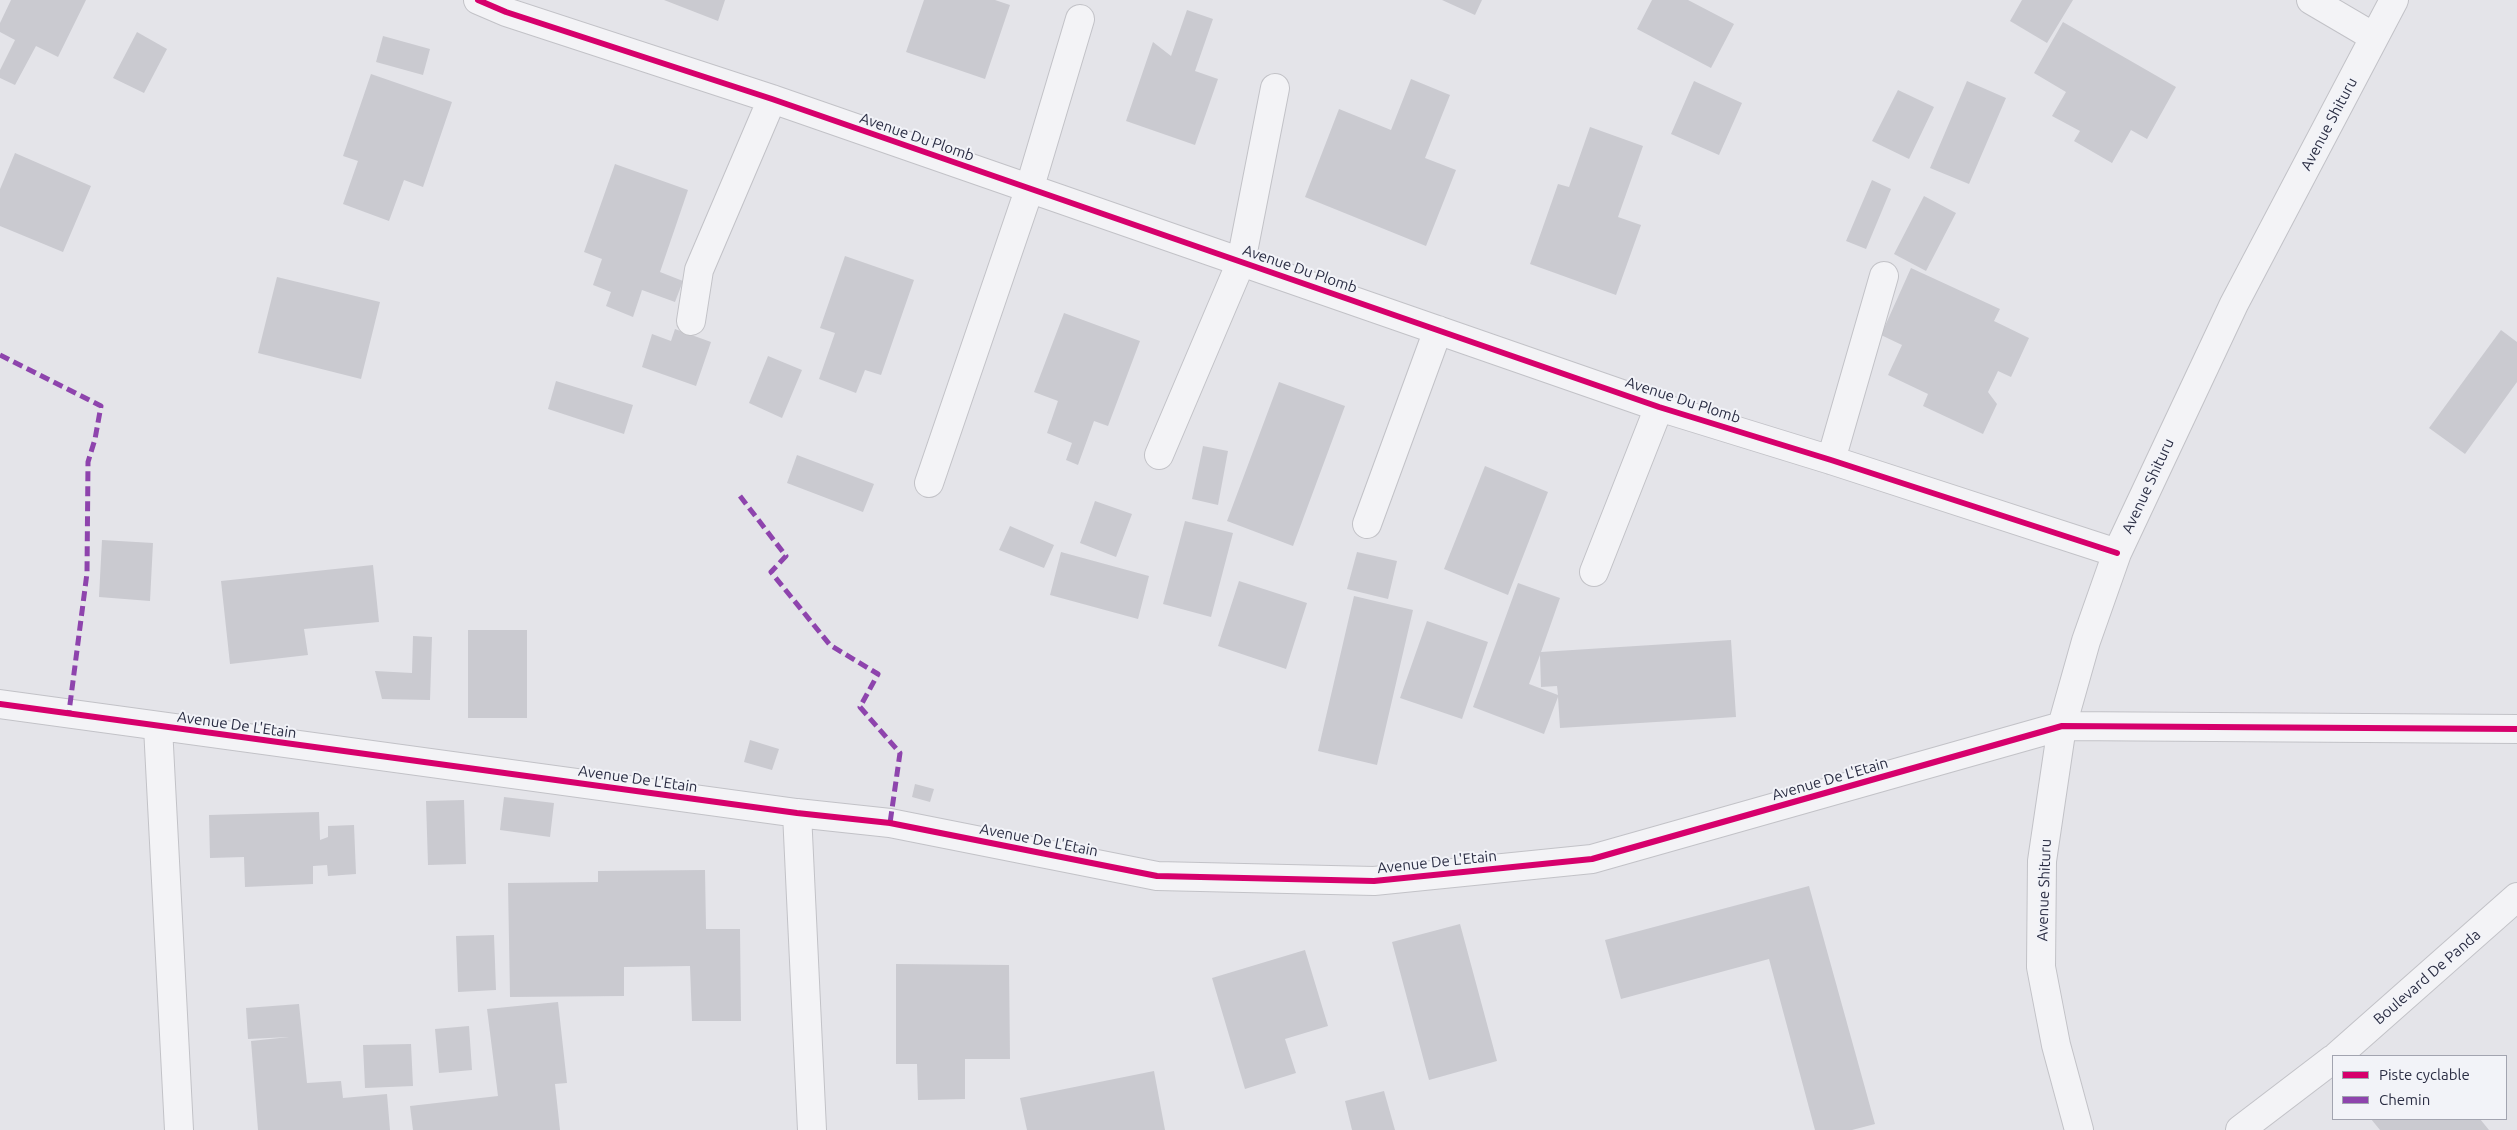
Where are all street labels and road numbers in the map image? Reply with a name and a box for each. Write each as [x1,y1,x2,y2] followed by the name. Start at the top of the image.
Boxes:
[2297,74,2361,174] street label: Avenue Shituru
[857,109,977,165] street label: Avenue Du Plomb
[1240,241,1360,297] street label: Avenue Du Plomb
[1623,373,1743,427] street label: Avenue Du Plomb
[2118,436,2178,536] street label: Avenue Shituru
[176,708,298,742] street label: Avenue De L'Etain
[1770,754,1890,804] street label: Avenue De L'Etain
[577,762,699,796] street label: Avenue De L'Etain
[978,820,1100,860] street label: Avenue De L'Etain
[2033,838,2055,942] street label: Avenue Shituru
[1376,847,1498,877] street label: Avenue De L'Etain
[2370,926,2484,1028] street label: Boulevard De Panda

